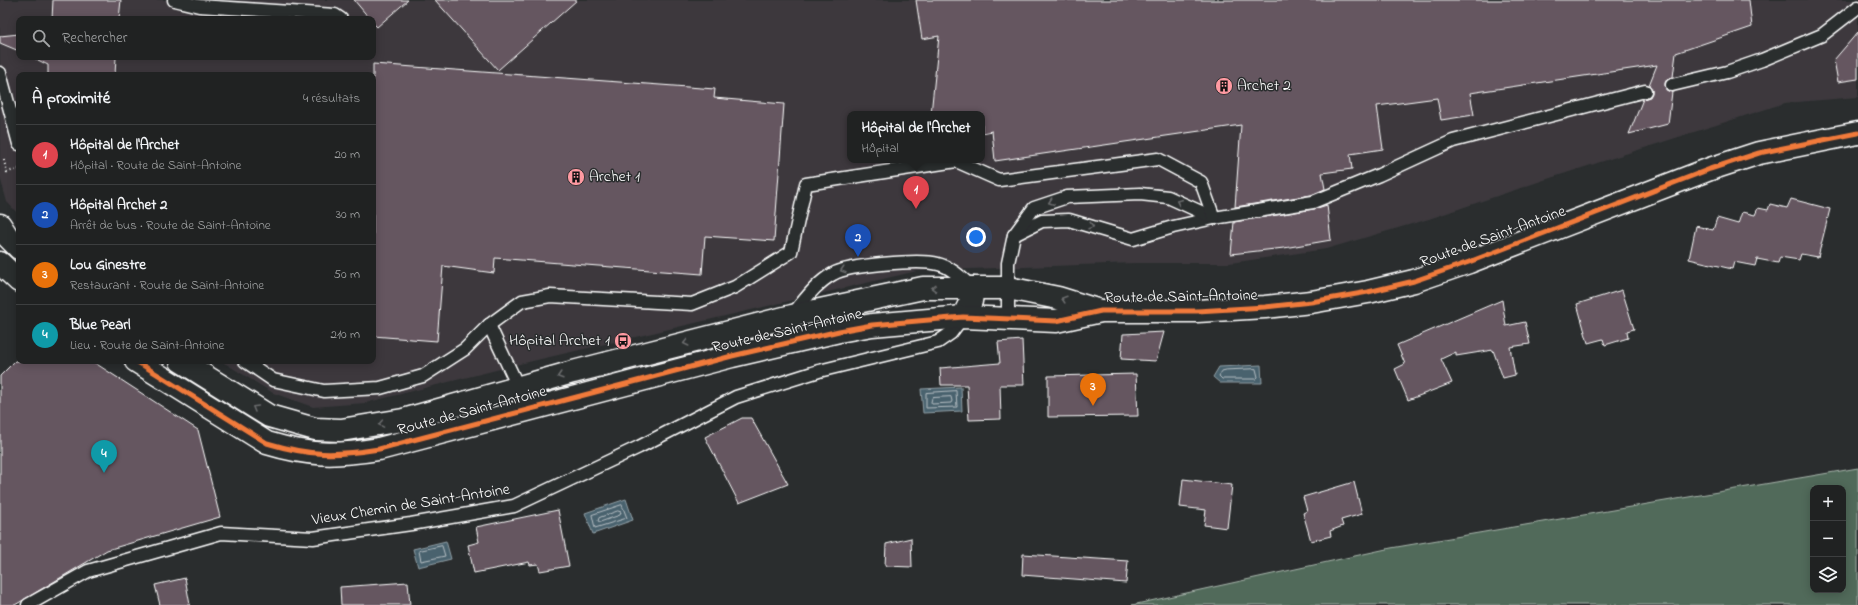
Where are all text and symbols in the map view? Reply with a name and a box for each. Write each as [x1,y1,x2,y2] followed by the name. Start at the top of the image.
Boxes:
[16,16,376,60] search box
[30,27,52,49] icon: search
[62,27,127,49] text: Rechercher
[1237,74,1291,98] place label: Archet 2
[1214,76,1234,96] building icon: Archet 2
[32,86,110,111] text: À proximité
[303,89,360,108] text: 4 résultats
[847,111,985,163] popup
[861,117,971,139] text: Hôpital de l'Archet
[70,134,179,156] text: Hôpital de l'Archet
[861,139,899,158] text: Hôpital
[43,145,47,164] text: 1
[335,145,360,164] text: 20 m
[70,156,241,175] text: Hôpital · Route de Saint-Antoine
[589,165,640,189] place label: Archet 1
[566,167,586,187] building icon: Archet 1
[903,176,929,209] pin: 1
[70,194,167,216] text: Hôpital Archet 2
[1048,198,1055,206] one-way arrow
[1175,199,1183,207] one-way arrow
[1417,199,1570,275] street label: Route de Saint-Antoine
[42,205,48,224] text: 2
[336,205,360,224] text: 30 m
[70,216,271,235] text: Arrêt de bus · Route de Saint-Antoine
[1087,221,1094,230] one-way arrow
[845,224,871,257] pin: 2
[966,227,986,247] your location
[70,254,146,276] text: Lou Ginestre
[42,265,48,284] text: 3
[334,265,360,284] text: 50 m
[839,266,846,274] one-way arrow
[70,276,264,295] text: Restaurant · Route de Saint-Antoine
[931,283,937,292] one-way arrow
[1104,284,1259,310] street label: Route de Saint-Antoine
[1060,295,1067,304] one-way arrow
[710,302,865,360] street label: Route de Saint-Antoine
[70,314,131,336] text: Blue Pearl
[42,325,48,344] text: 4
[330,325,360,344] text: 210 m
[509,329,610,353] place label: Hôpital Archet 1
[613,331,633,351] bus stop icon: Hôpital Archet 1
[70,336,224,355] text: Lieu · Route de Saint-Antoine
[683,338,690,347] one-way arrow
[557,371,564,380] one-way arrow
[1080,373,1106,406] pin: 3
[395,379,550,442] street label: Route de Saint-Antoine
[252,406,259,413] one-way arrow
[377,419,384,427] one-way arrow
[91,440,117,473] pin: 4
[309,477,512,533] street label: Vieux Chemin de Saint-Antoine
[1810,485,1846,593] map controls
[1810,485,1846,521] button: +
[1810,521,1846,557] button: −
[1810,557,1846,593] button: layers

